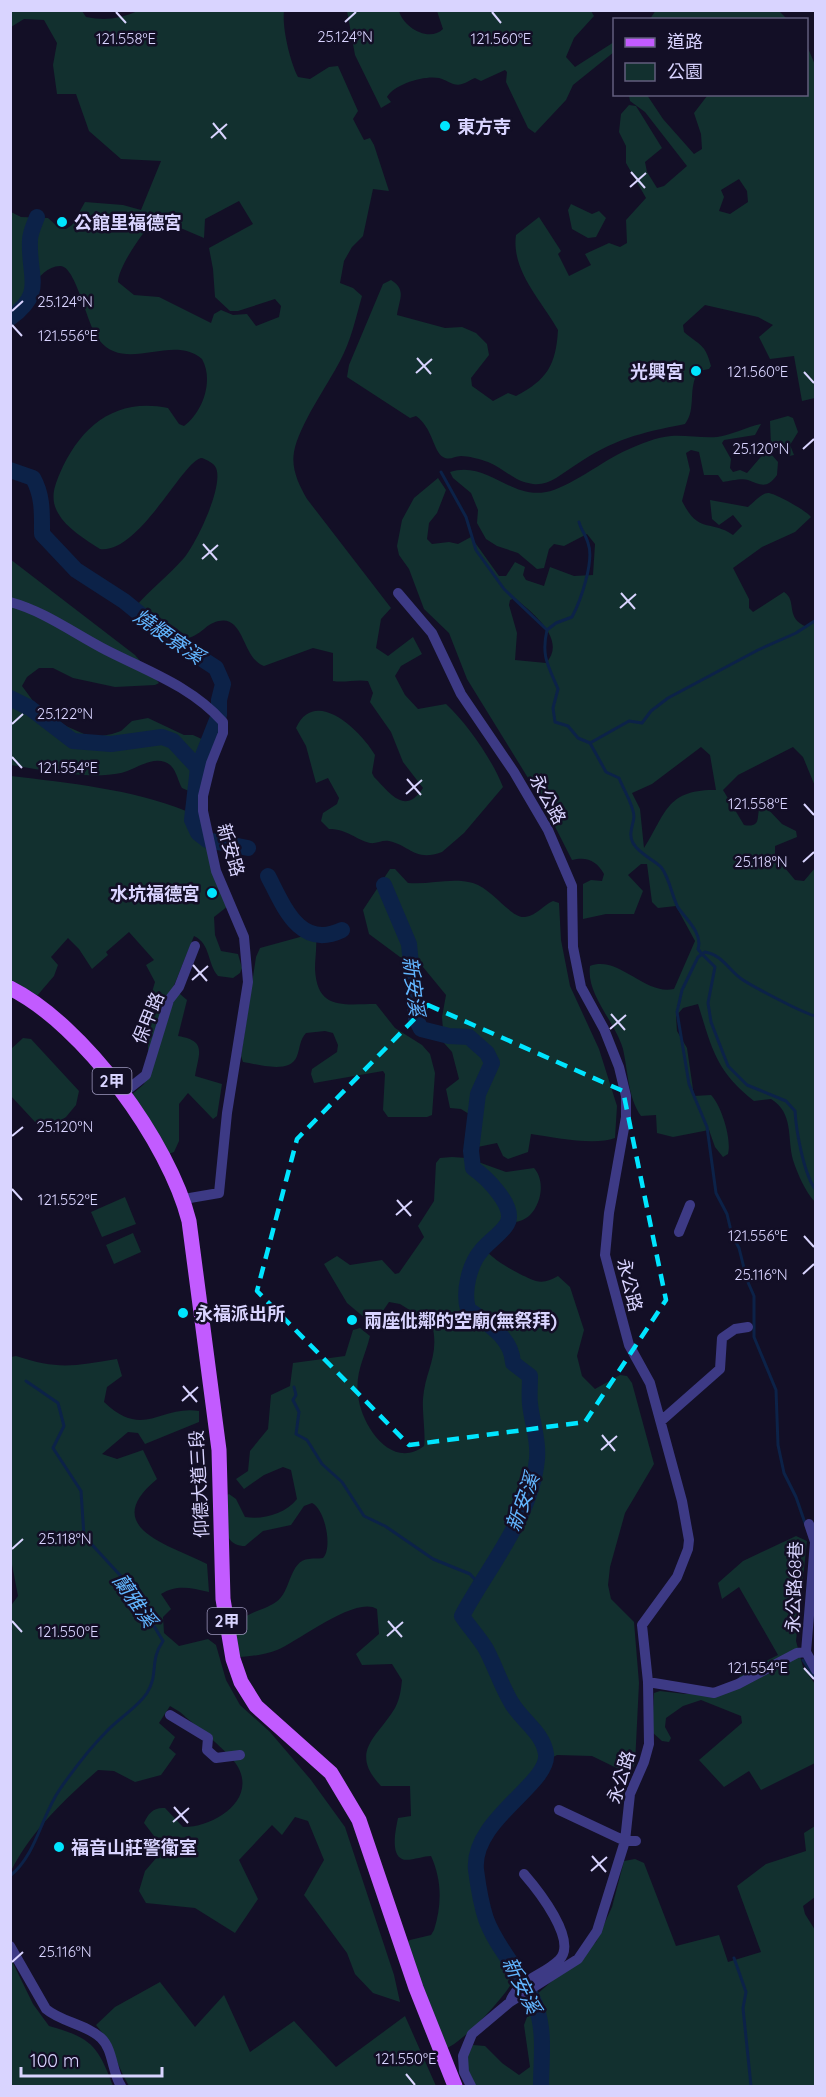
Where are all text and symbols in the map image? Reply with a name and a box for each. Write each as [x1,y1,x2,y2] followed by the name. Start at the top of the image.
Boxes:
[613,18,808,96] legend
[317,27,373,46] text: 25.124°N
[96,29,156,48] text: 121.558°E
[471,29,531,48] text: 121.560°E
[667,30,703,53] text: 道路
[667,60,703,83] text: 公園
[457,115,511,138] place label: 東方寺
[438,119,452,133] marker: 東方寺
[74,211,182,234] place label: 公館里福德宮
[55,215,69,229] marker: 公館里福德宮
[37,292,93,311] text: 25.124°N
[38,326,98,345] text: 121.556°E
[630,360,684,383] place label: 光興宮
[728,362,788,381] text: 121.560°E
[689,364,703,378] marker: 光興宮
[733,439,789,458] text: 25.120°N
[129,603,211,671] water label: 燒粳寮溪
[37,704,93,723] text: 25.122°N
[38,758,98,777] text: 121.554°E
[525,770,571,828] street label: 永公路
[728,794,788,813] text: 121.558°E
[213,821,249,879] street label: 新安路
[734,852,788,871] text: 25.118°N
[110,882,200,905] place label: 水坑福德宮
[205,886,219,900] marker: 水坑福德宮
[398,955,430,1020] water label: 新安溪
[127,989,169,1047] street label: 保甲路
[92,1068,132,1094] road number: 2甲
[37,1117,93,1136] text: 25.120°N
[38,1190,98,1209] text: 121.552°E
[728,1226,788,1245] text: 121.556°E
[612,1256,648,1314] street label: 永公路
[734,1265,788,1284] text: 25.116°N
[195,1302,285,1325] place label: 永福派出所
[176,1306,190,1320] marker: 永福派出所
[364,1309,557,1332] place label: 兩座仳鄰的空廟(無祭拜)
[345,1313,359,1327] marker: 兩座仳鄰的空廟(無祭拜)
[185,1429,213,1539] street label: 仰德大道三段
[500,1467,545,1534] water label: 新安溪
[38,1529,92,1548] text: 25.118°N
[781,1541,807,1633] street label: 永公路68巷
[108,1568,164,1634] water label: 蘭雅溪
[208,1608,246,1634] road number: 2甲
[38,1622,98,1641] text: 121.550°E
[728,1658,788,1677] text: 121.554°E
[602,1748,640,1806] street label: 永公路
[71,1836,197,1859] place label: 福音山莊警衛室
[52,1840,66,1854] marker: 福音山莊警衛室
[38,1942,92,1961] text: 25.116°N
[498,1953,548,2020] water label: 新安溪
[21,2040,162,2078] scale bar
[30,2049,79,2072] text: 100 m
[376,2049,436,2068] text: 121.550°E

